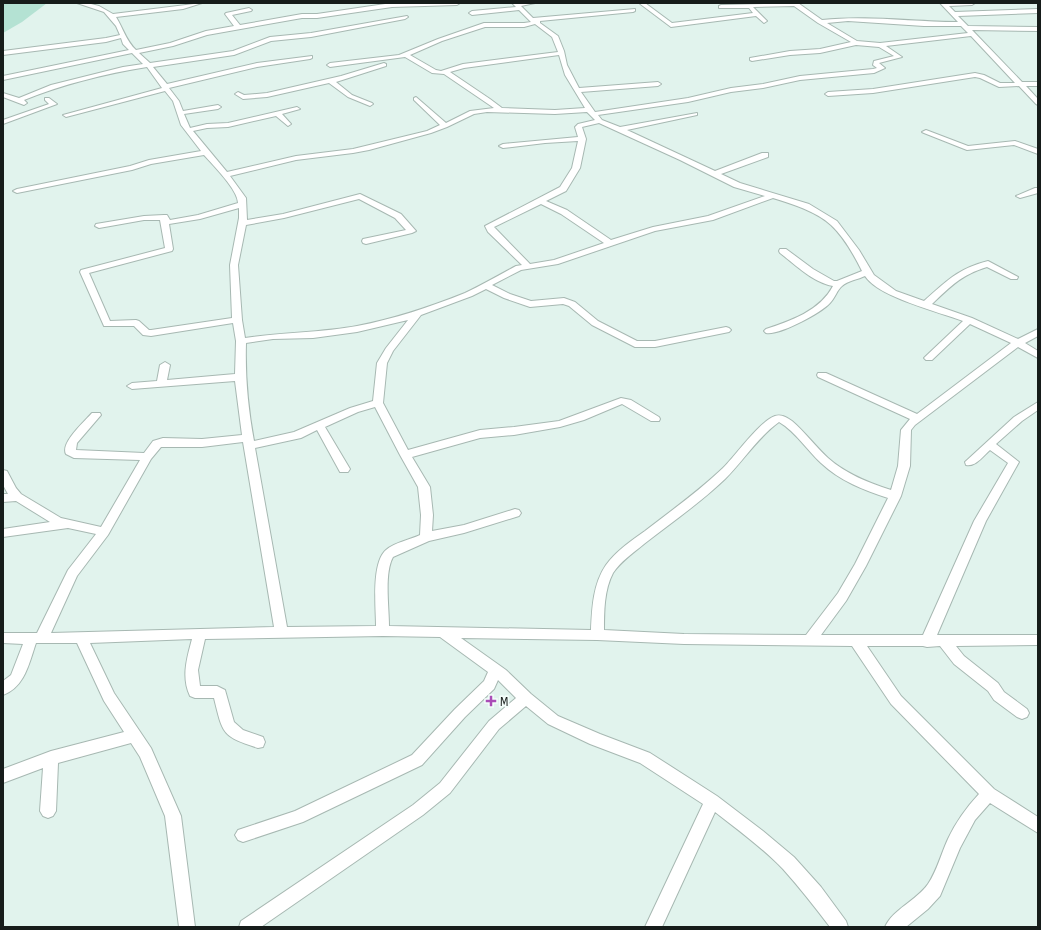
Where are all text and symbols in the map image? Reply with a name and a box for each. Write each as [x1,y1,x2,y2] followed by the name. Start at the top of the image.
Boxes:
[500,693,508,710] place label: M
[485,695,497,707] marker: M

